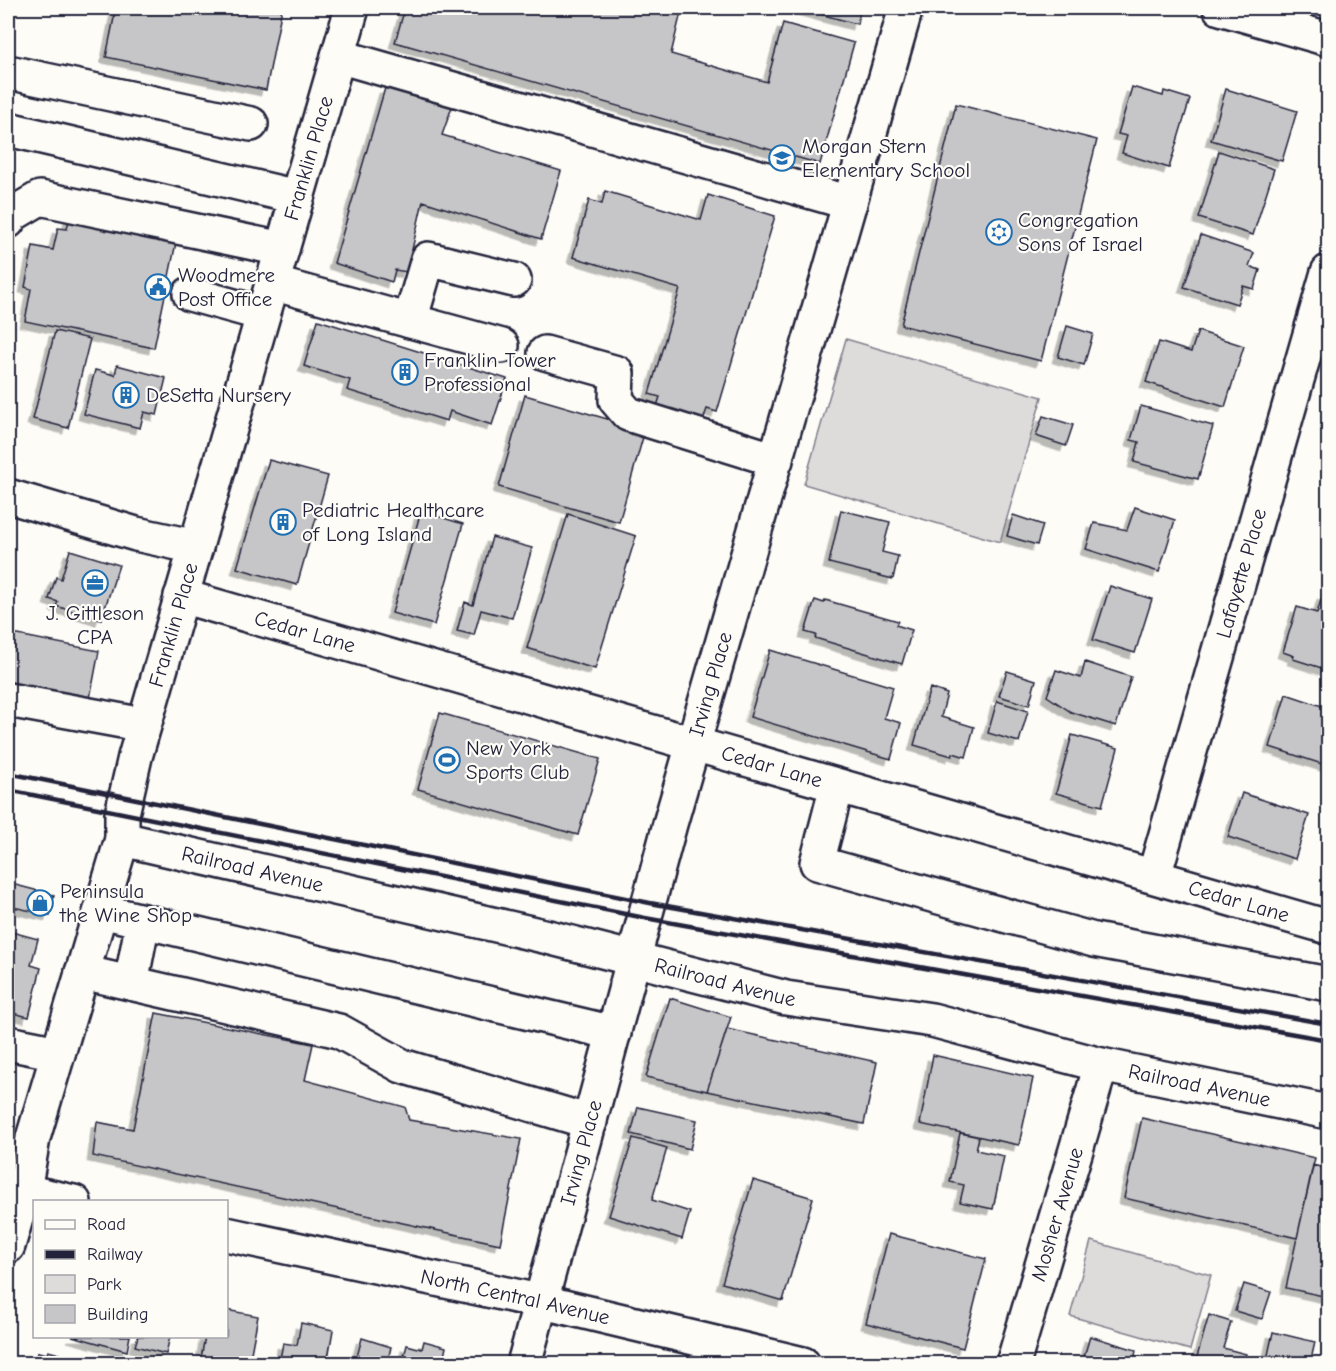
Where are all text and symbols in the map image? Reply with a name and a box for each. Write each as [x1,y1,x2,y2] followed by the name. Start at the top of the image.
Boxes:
[279,93,338,223] street label: Franklin Place
[802,134,970,182] place label: Morgan Stern Elementary School
[767,143,797,173] school or university icon: Morgan Stern Elementary School
[1018,208,1143,256] place label: Congregation Sons of Israel
[984,217,1014,247] synagogue icon: Congregation Sons of Israel
[178,263,275,311] place label: Woodmere Post Office
[143,272,173,302] public building icon: Woodmere Post Office
[424,348,556,396] place label: Franklin Tower Professional
[390,357,420,387] building icon: Franklin Tower Professional
[111,380,141,410] building icon: DeSetta Nursery
[146,383,292,407] place label: DeSetta Nursery
[302,498,484,546] place label: Pediatric Healthcare of Long Island
[1211,506,1271,641] street label: Lafayette Place
[268,507,298,537] building icon: Pediatric Healthcare of Long Island
[144,560,203,690] street label: Franklin Place
[80,568,110,598] office icon: J. Gittleson CPA
[46,601,144,649] place label: J. Gittleson CPA
[252,606,358,658] street label: Cedar Lane
[684,629,737,739] street label: Irving Place
[466,736,569,784] place label: New York Sports Club
[719,741,825,792] street label: Cedar Lane
[432,745,462,775] sports icon: New York Sports Club
[179,841,326,897] street label: Railroad Avenue
[1186,875,1292,927] street label: Cedar Lane
[59,879,192,927] place label: Peninsula the Wine Shop
[25,888,55,918] shop icon: Peninsula the Wine Shop
[652,953,797,1011] street label: Railroad Avenue
[1126,1059,1273,1112] street label: Railroad Avenue
[556,1097,607,1208] street label: Irving Place
[1026,1145,1088,1284] street label: Mosher Avenue
[33,1200,228,1338] legend
[87,1214,126,1235] text: Road
[87,1244,144,1265] text: Railway
[419,1264,612,1330] street label: North Central Avenue
[87,1274,122,1295] text: Park
[87,1304,149,1325] text: Building

